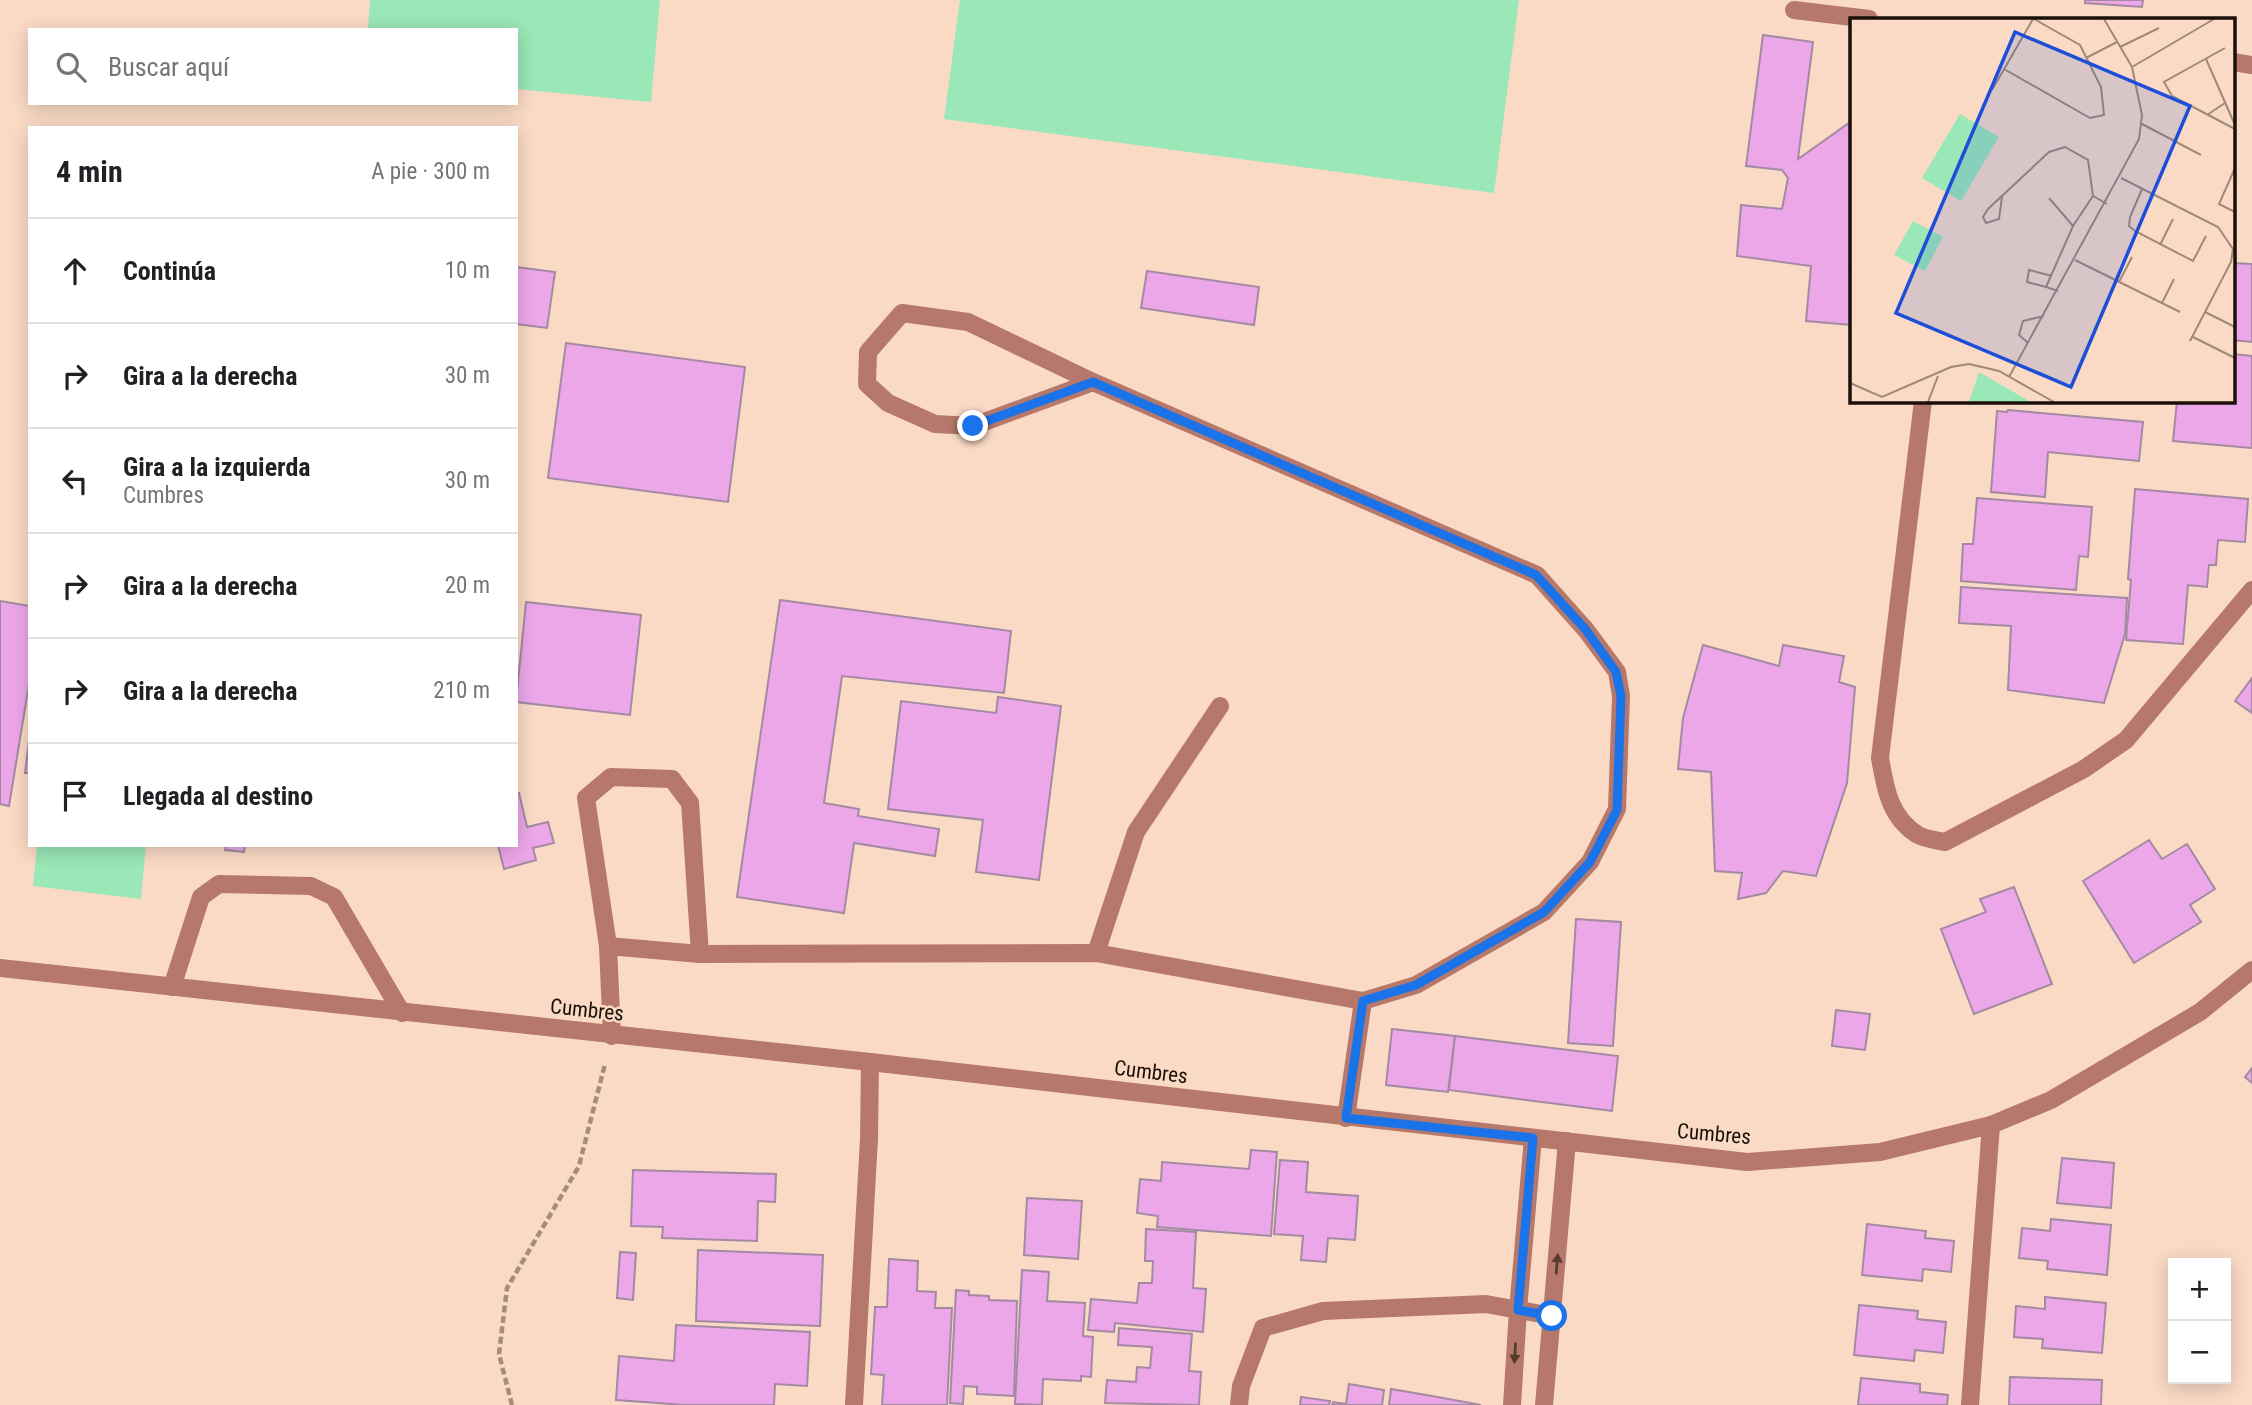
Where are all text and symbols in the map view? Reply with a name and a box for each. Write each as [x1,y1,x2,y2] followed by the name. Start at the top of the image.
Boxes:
[1850,18,2234,402] inset map
[28,28,518,105] search box
[52,48,90,86] icon: search
[108,52,229,82] text: Buscar aquí
[56,154,123,189] text: 4 min
[371,158,490,185] text: A pie · 300 m
[56,252,94,290] icon: ahead
[123,256,216,286] text: Continúa
[445,257,490,284] text: 10 m
[56,357,94,395] icon: right
[123,361,297,391] text: Gira a la derecha
[445,362,490,389] text: 30 m
[957,410,988,441] route end
[123,452,311,482] text: Gira a la izquierda
[56,462,94,500] icon: left
[445,467,490,494] text: 30 m
[123,482,204,509] text: Cumbres
[56,567,94,605] icon: right
[123,571,297,601] text: Gira a la derecha
[445,572,490,599] text: 20 m
[56,672,94,710] icon: right
[123,676,297,706] text: Gira a la derecha
[433,677,490,704] text: 210 m
[56,777,94,815] icon: arrive
[123,781,313,811] text: Llegada al destino
[549,994,625,1026] street label: Cumbres
[1113,1056,1189,1088] street label: Cumbres
[1676,1119,1752,1149] street label: Cumbres
[1552,1253,1563,1275] one-way arrow
[2168,1258,2231,1384] map controls
[2168,1258,2231,1321] button: +
[1536,1300,1567,1331] route start
[2168,1321,2231,1384] button: −
[1510,1342,1521,1364] one-way arrow

